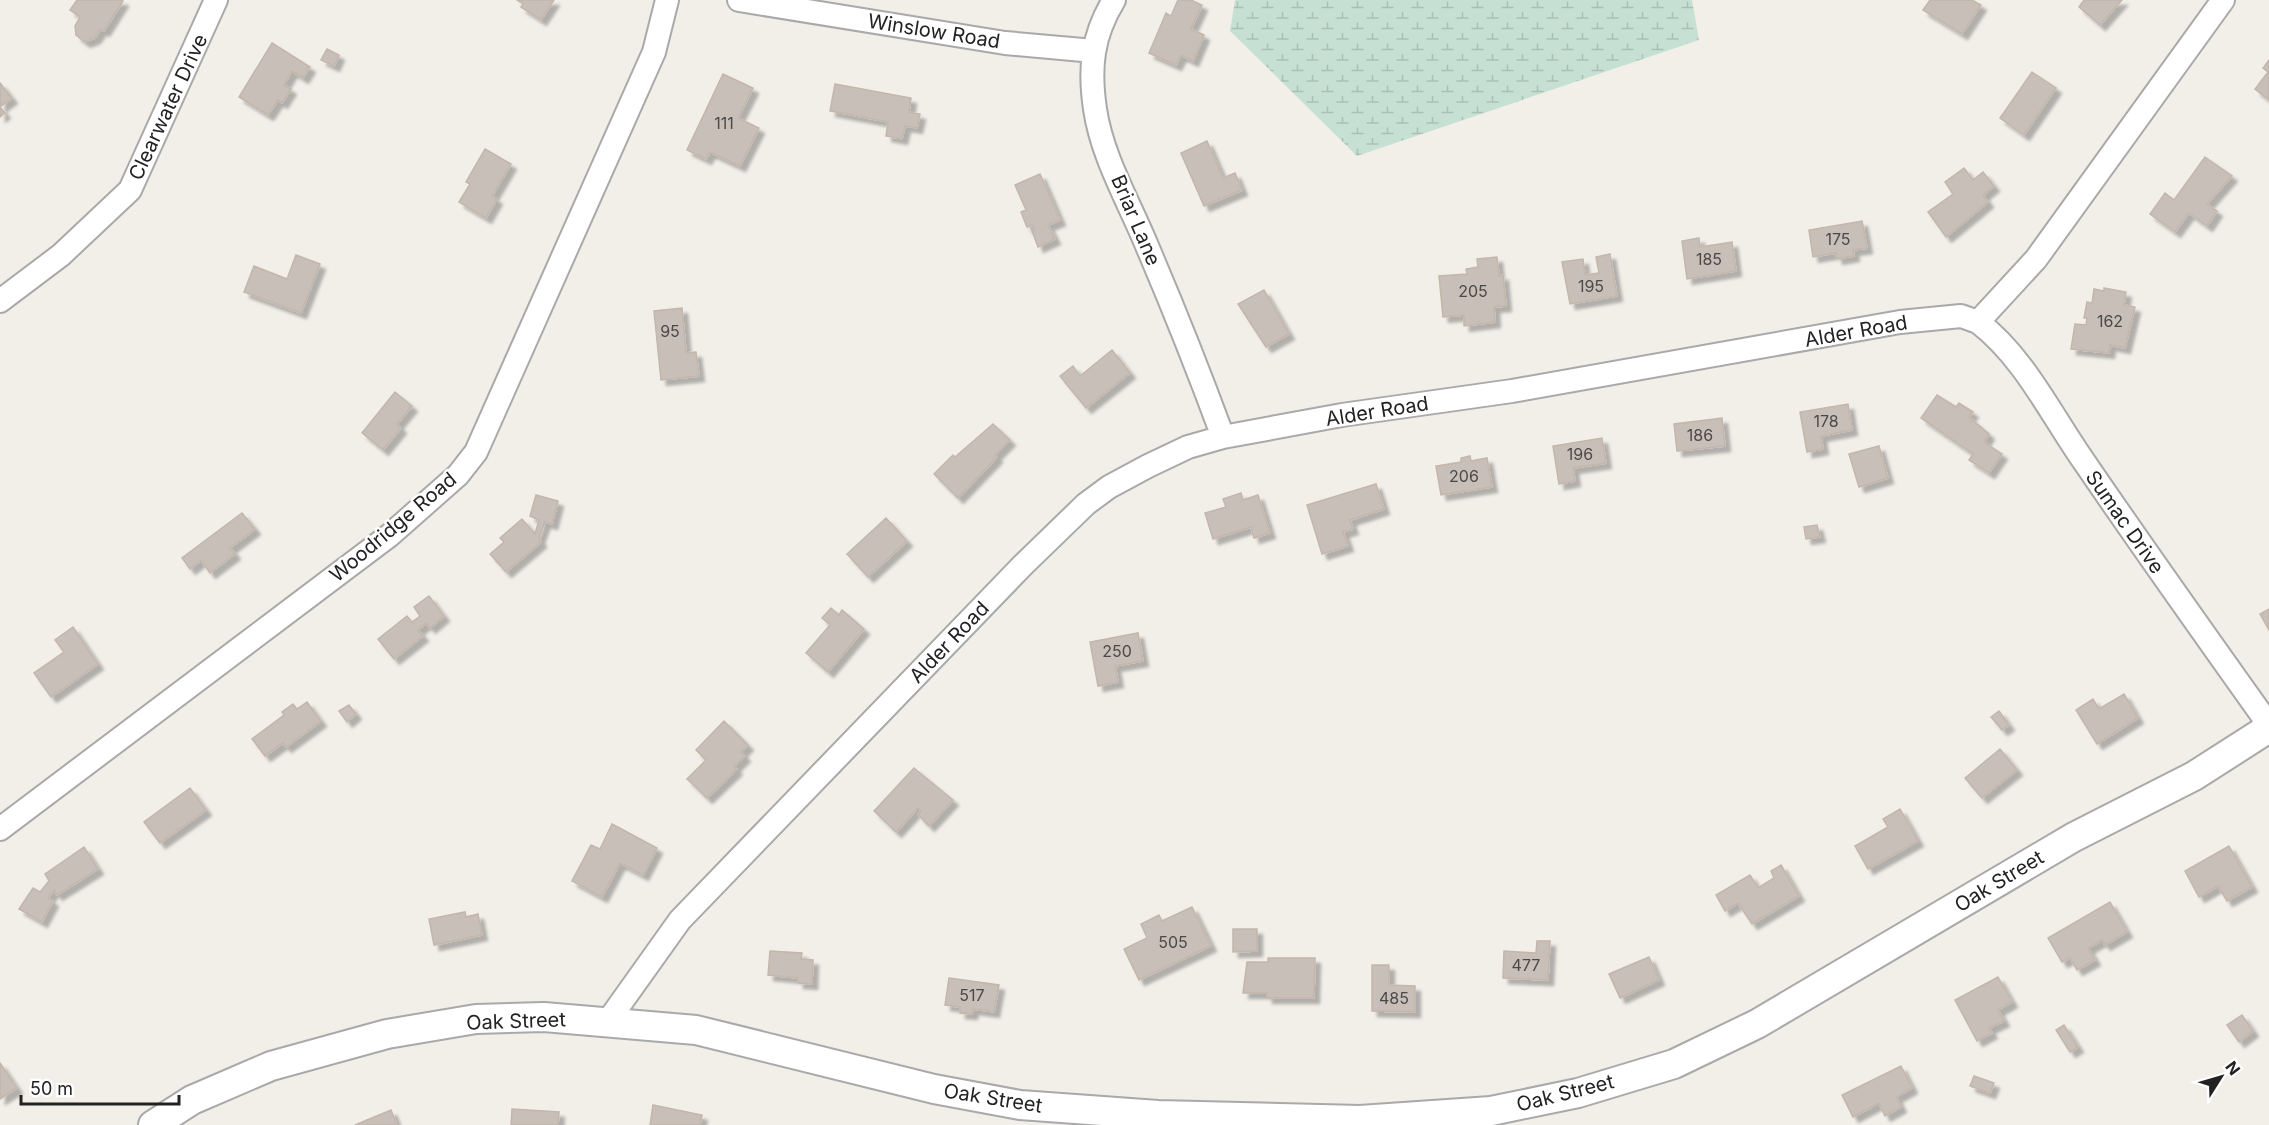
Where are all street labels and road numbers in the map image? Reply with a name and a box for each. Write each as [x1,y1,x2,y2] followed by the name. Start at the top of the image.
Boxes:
[866,9,1002,53] street label: Winslow Road
[124,30,212,184] street label: Clearwater Drive
[1106,171,1166,269] street label: Briar Lane
[1803,310,1909,352] street label: Alder Road
[1324,391,1430,431] street label: Alder Road
[2081,466,2169,578] street label: Sumac Drive
[325,467,461,587] street label: Woodridge Road
[904,596,994,688] street label: Alder Road
[1950,845,2048,917] street label: Oak Street
[466,1007,567,1035] street label: Oak Street
[1514,1069,1617,1117] street label: Oak Street
[942,1078,1044,1118] street label: Oak Street

